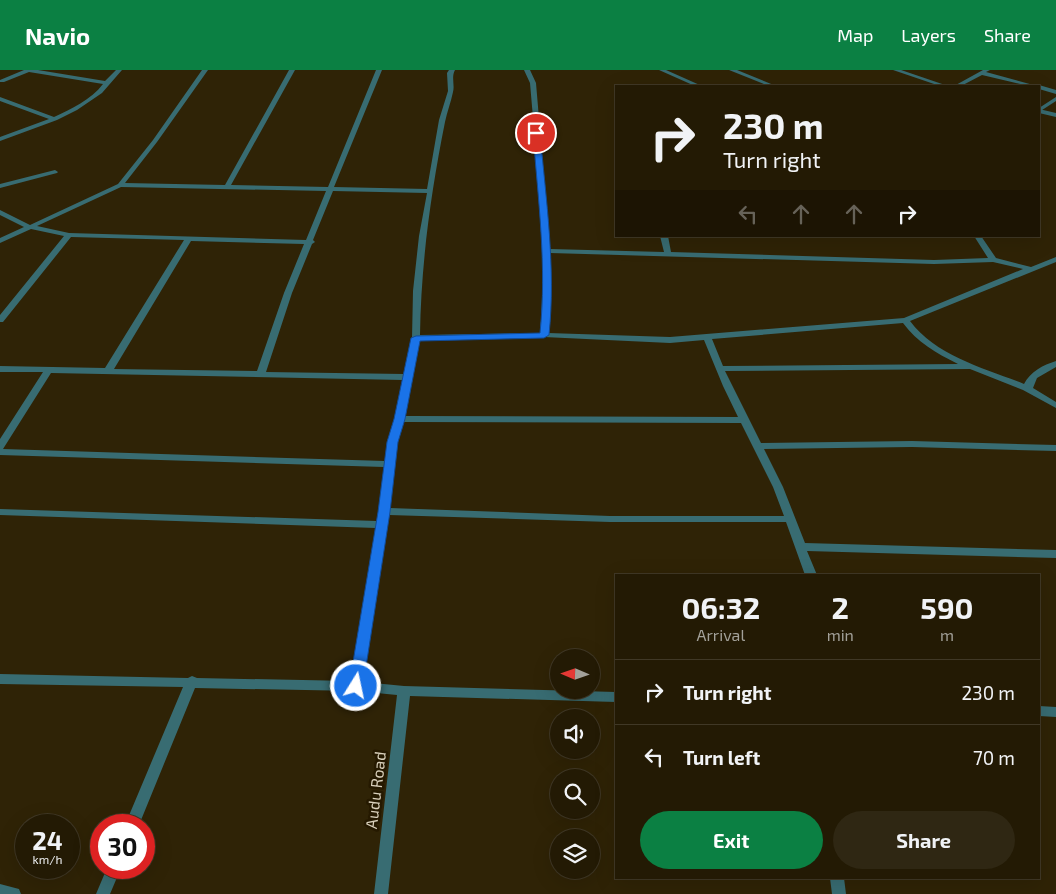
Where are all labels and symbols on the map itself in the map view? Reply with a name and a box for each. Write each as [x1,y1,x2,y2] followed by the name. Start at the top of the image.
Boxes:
[515,112,557,154] pin
[550,649,600,699] north arrow
[329,659,381,711] position arrow
[361,750,389,830] street label: Audu Road
[90,814,155,879] speed limit sign: 30

